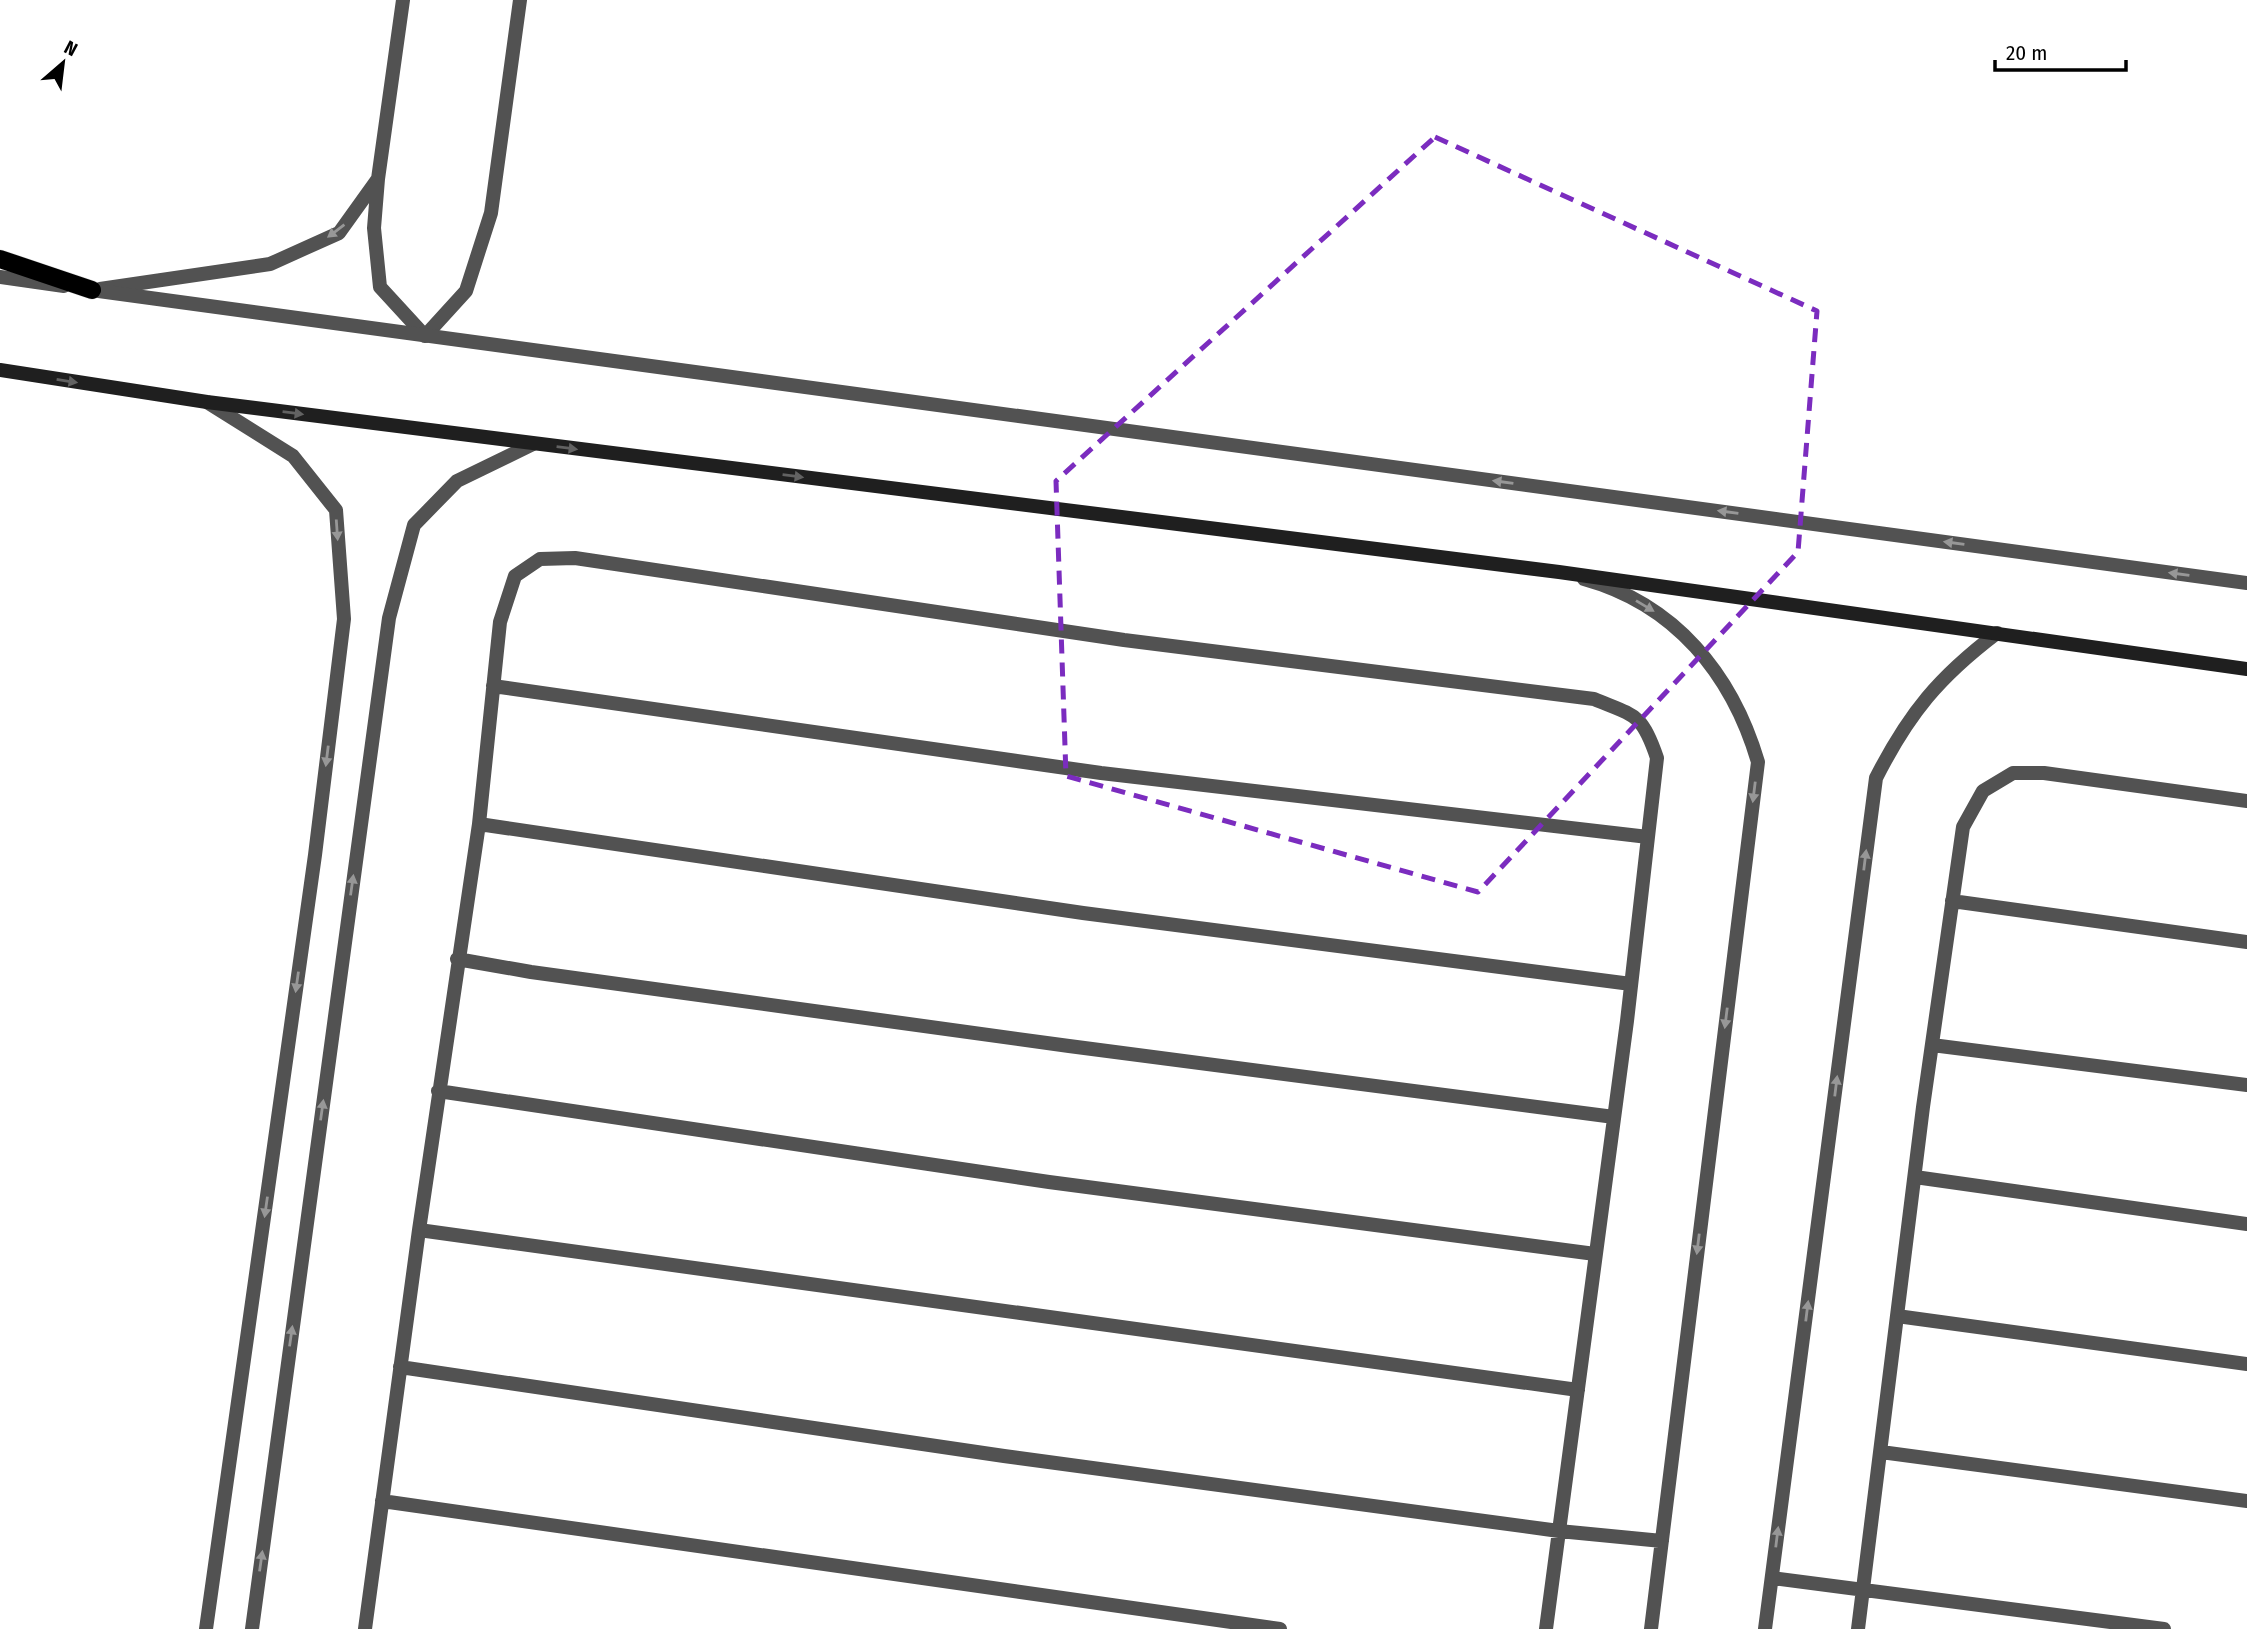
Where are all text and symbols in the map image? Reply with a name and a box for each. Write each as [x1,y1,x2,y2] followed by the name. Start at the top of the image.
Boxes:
[28,28,98,98] north arrow
[1995,28,2126,72] scale bar
[60,36,81,61] text: N
[2006,40,2047,66] text: 20 m
[326,224,345,238] one-way arrow
[57,375,79,386] one-way arrow
[282,407,304,418] one-way arrow
[556,443,578,454] one-way arrow
[782,471,804,482] one-way arrow
[1492,476,1514,487] one-way arrow
[1717,507,1739,518] one-way arrow
[332,519,343,541] one-way arrow
[1943,537,1965,548] one-way arrow
[2168,568,2190,579] one-way arrow
[1636,600,1655,613] one-way arrow
[322,745,333,767] one-way arrow
[1748,781,1759,803] one-way arrow
[1860,849,1871,871] one-way arrow
[347,874,358,896] one-way arrow
[292,971,303,993] one-way arrow
[1721,1007,1732,1029] one-way arrow
[1831,1075,1842,1097] one-way arrow
[316,1099,327,1121] one-way arrow
[260,1196,271,1218] one-way arrow
[1693,1233,1704,1255] one-way arrow
[1801,1300,1812,1322] one-way arrow
[286,1325,297,1347] one-way arrow
[1772,1526,1783,1548] one-way arrow
[256,1550,267,1572] one-way arrow

